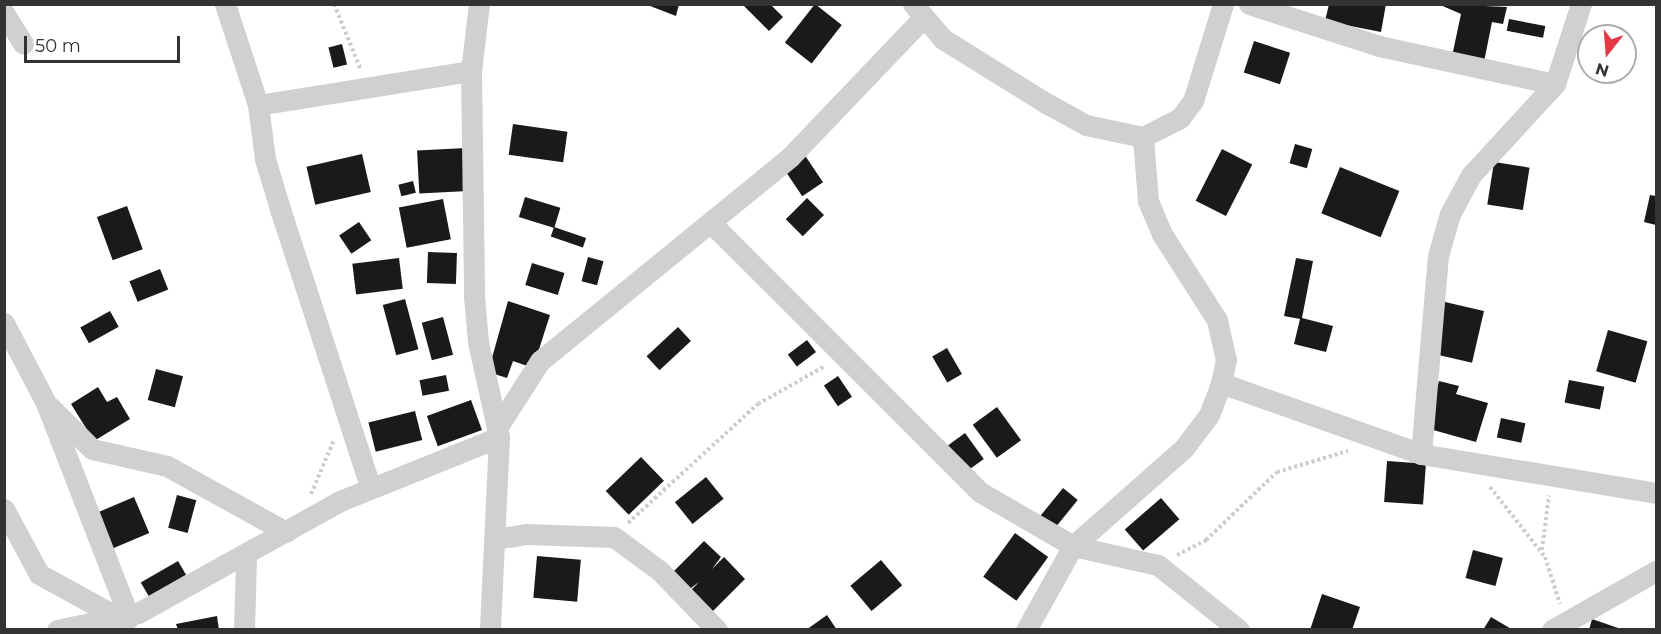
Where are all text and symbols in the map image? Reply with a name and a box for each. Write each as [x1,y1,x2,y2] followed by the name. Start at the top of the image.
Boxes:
[27,24,183,62] scale bar
[1577,24,1637,84] north arrow
[35,35,81,57] text: 50 m
[1593,59,1611,81] text: N

